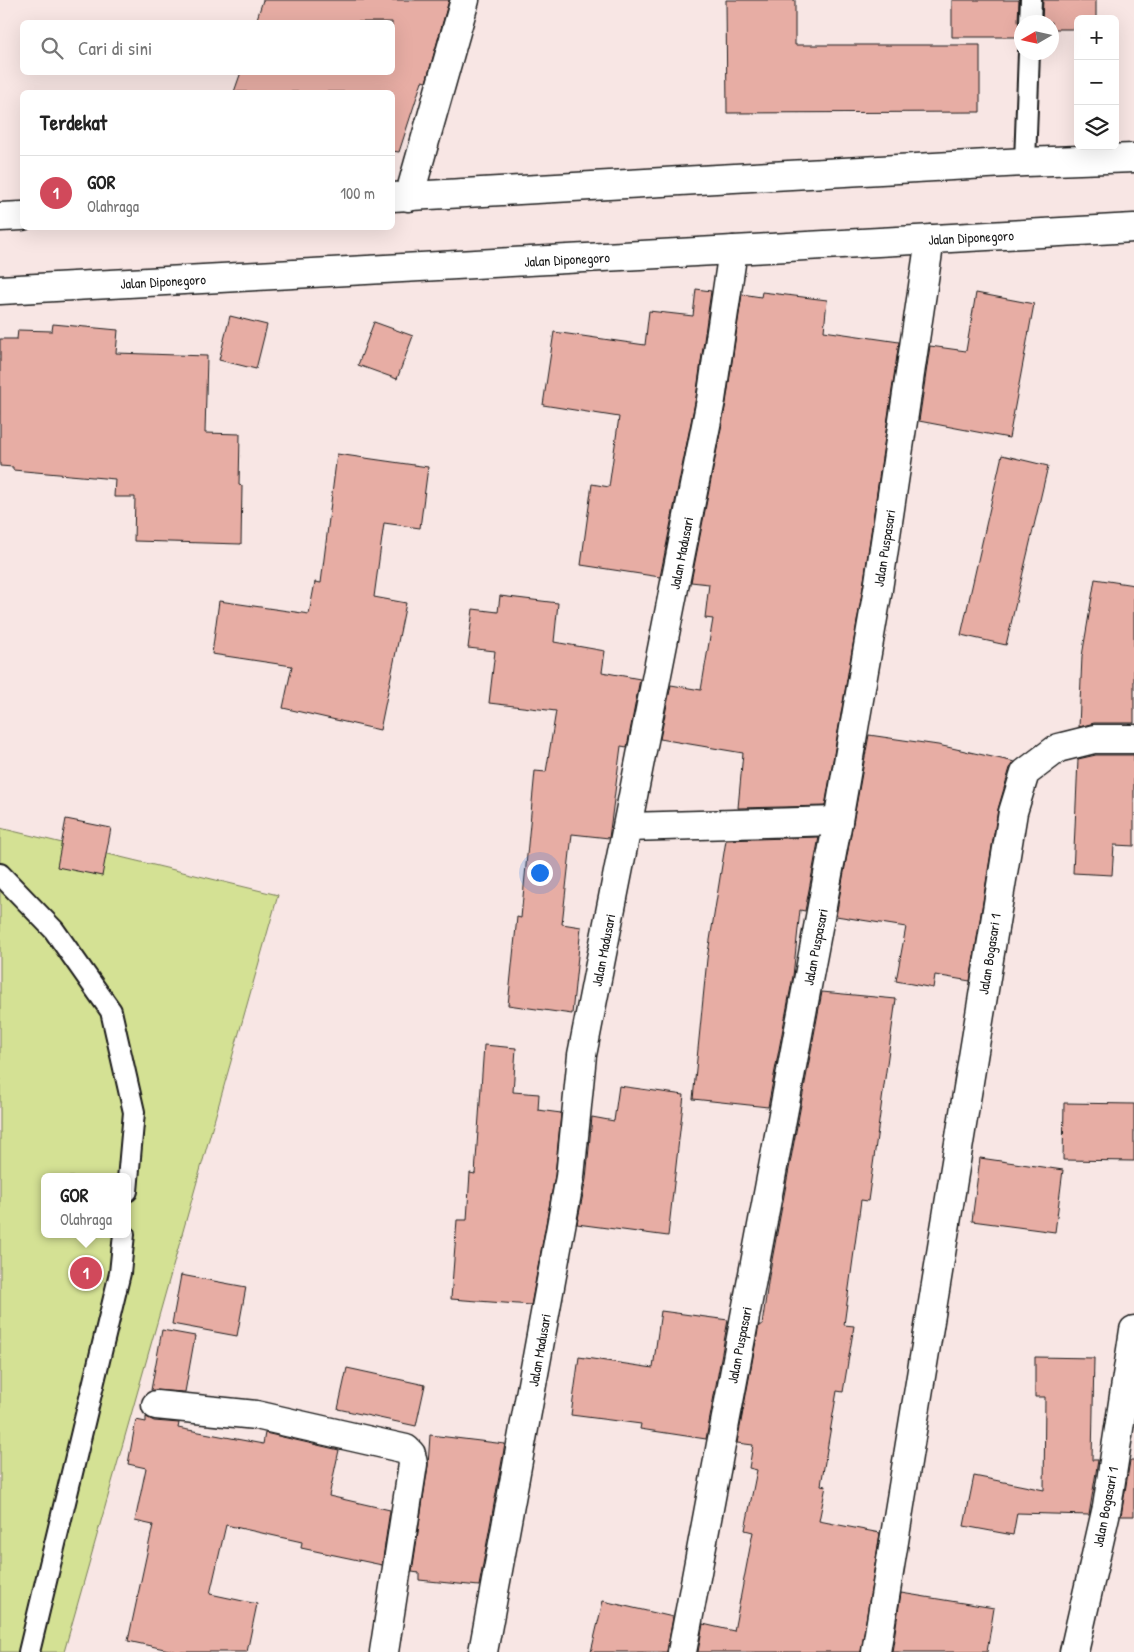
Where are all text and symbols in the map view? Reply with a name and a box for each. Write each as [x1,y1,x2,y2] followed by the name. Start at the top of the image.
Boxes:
[1014,15,1059,60] north arrow
[1074,15,1119,150] map controls
[1074,15,1119,60] button: +
[20,20,395,75] search box
[38,34,66,62] icon: search
[78,35,152,61] text: Cari di sini
[1074,60,1119,105] button: −
[1074,105,1119,150] button: layers
[40,108,107,137] text: Terdekat
[87,169,115,195] text: GOR
[53,182,59,204] text: 1
[340,182,375,204] text: 100 m
[87,195,139,217] text: Olahraga
[928,225,1015,250] street label: Jalan Diponegoro
[524,247,611,272] street label: Jalan Diponegoro
[120,269,207,294] street label: Jalan Diponegoro
[869,508,900,588] street label: Jalan Puspasari
[665,515,697,591] street label: Jalan Madusari
[527,860,553,886] your location
[798,907,833,987] street label: Jalan Puspasari
[587,912,619,988] street label: Jalan Madusari
[973,912,1006,996] street label: Jalan Bogasari 1
[41,1173,131,1238] popup
[60,1182,88,1208] text: GOR
[60,1208,112,1230] text: Olahraga
[70,1254,102,1292] pin: 1
[722,1305,757,1385] street label: Jalan Puspasari
[523,1312,555,1388] street label: Jalan Madusari
[1088,1465,1123,1549] street label: Jalan Bogasari 1

